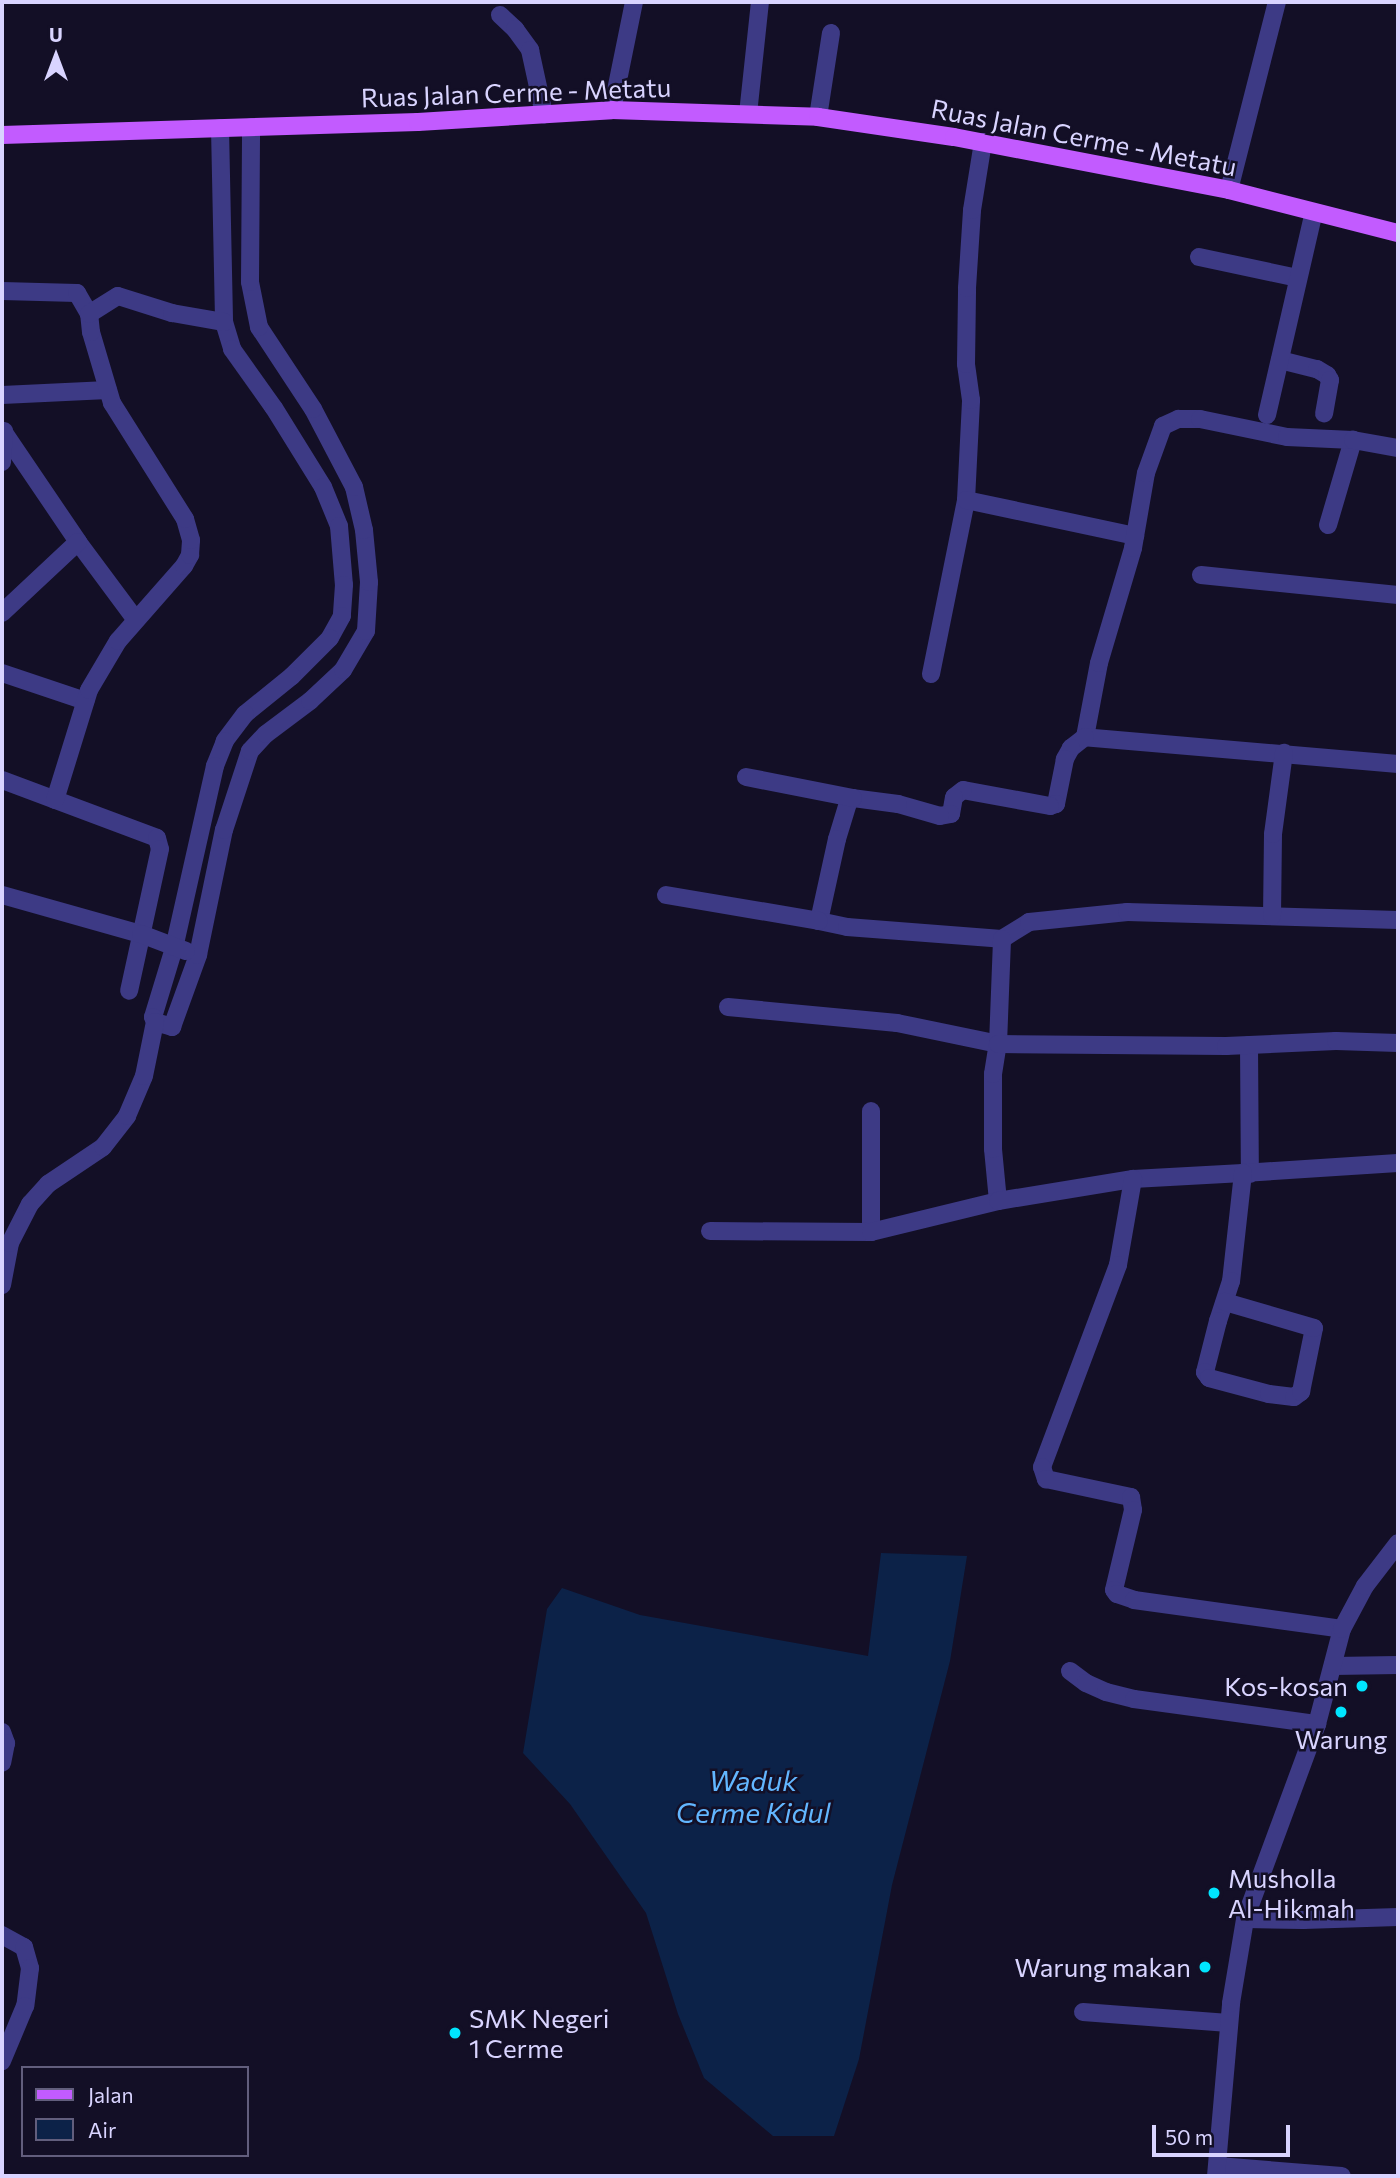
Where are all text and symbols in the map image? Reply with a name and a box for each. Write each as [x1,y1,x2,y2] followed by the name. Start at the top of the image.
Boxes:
[21,21,91,91] north arrow
[49,23,63,46] text: U
[360,71,672,113] street label: Ruas Jalan Cerme - Metatu
[929,92,1239,182] street label: Ruas Jalan Cerme - Metatu
[1224,1670,1348,1702] place label: Kos-kosan
[1354,1678,1370,1694] marker: Kos-kosan
[1333,1704,1349,1720] marker: Warung
[1295,1723,1387,1755] place label: Warung
[676,1763,830,1829] water label: Waduk Cerme Kidul
[1228,1862,1355,1924] place label: Musholla Al-Hikmah
[1206,1885,1222,1901] marker: Musholla Al-Hikmah
[1015,1951,1191,1983] place label: Warung makan
[1197,1959,1213,1975] marker: Warung makan
[469,2002,610,2064] place label: SMK Negeri 1 Cerme
[447,2025,463,2041] marker: SMK Negeri 1 Cerme
[21,2066,248,2157] legend
[88,2082,133,2107] text: Jalan
[1155,2112,1293,2156] scale bar
[88,2117,116,2142] text: Air
[1165,2124,1213,2149] text: 50 m

